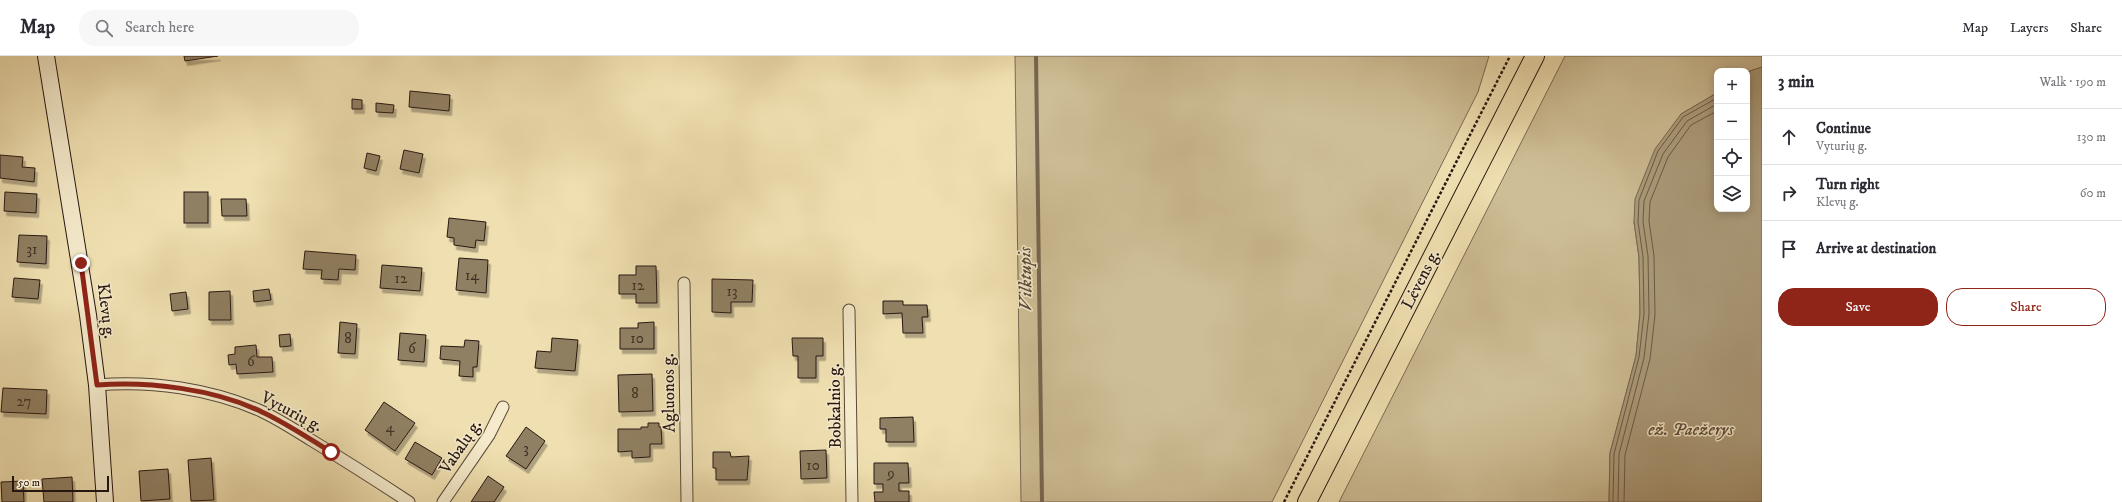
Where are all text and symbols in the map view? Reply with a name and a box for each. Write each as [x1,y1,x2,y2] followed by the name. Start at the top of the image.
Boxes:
[79,10,359,46] search box
[20,16,55,39] text: Map
[93,17,115,39] icon: search
[125,18,194,37] text: Search here
[1962,19,1988,37] text: Map
[2010,19,2048,37] text: Layers
[2070,19,2102,37] text: Share
[1714,68,1750,212] map controls
[1714,68,1750,104] button: +
[1778,71,1814,93] text: 3 min
[2040,74,2106,90] text: Walk · 190 m
[1714,104,1750,140] button: −
[1816,119,1871,138] text: Continue
[1778,126,1800,148] icon: ahead
[2077,129,2106,145] text: 130 m
[1816,138,1867,154] text: Vyturių g.
[1714,140,1750,176] button: locate
[1816,175,1879,194] text: Turn right
[1714,176,1750,212] button: layers
[1778,182,1800,204] icon: right
[2080,185,2106,201] text: 60 m
[1816,194,1859,210] text: Klevų g.
[1778,238,1800,260] icon: arrive
[1816,239,1936,258] text: Arrive at destination
[26,240,38,259] house number: 31
[1014,246,1038,311] water label: Vilktupis
[1396,246,1445,313] street label: Lėvens g.
[72,254,90,272] route end
[465,266,479,285] house number: 14
[395,269,408,288] house number: 12
[632,276,645,295] house number: 12
[92,282,120,340] street label: Klevų g.
[726,282,738,301] house number: 13
[1778,288,1938,326] button: Save
[1946,288,2106,326] button: Share
[344,329,352,348] house number: 8
[630,329,644,348] house number: 10
[408,339,417,358] house number: 6
[247,352,256,371] house number: 6
[657,353,681,433] street label: Agluonos g.
[823,363,847,449] street label: Bobkalnio g.
[631,384,639,403] house number: 8
[256,386,326,437] street label: Vyturių g.
[17,392,32,411] house number: 27
[434,415,487,479] street label: Vabalų g.
[386,418,395,437] house number: 4
[1648,419,1734,441] water label: ež. Paežerys
[523,439,529,458] house number: 3
[322,443,340,461] route start
[806,456,820,475] house number: 10
[886,464,895,483] house number: 9
[12,474,109,493] scale bar
[18,476,40,490] text: 50 m

